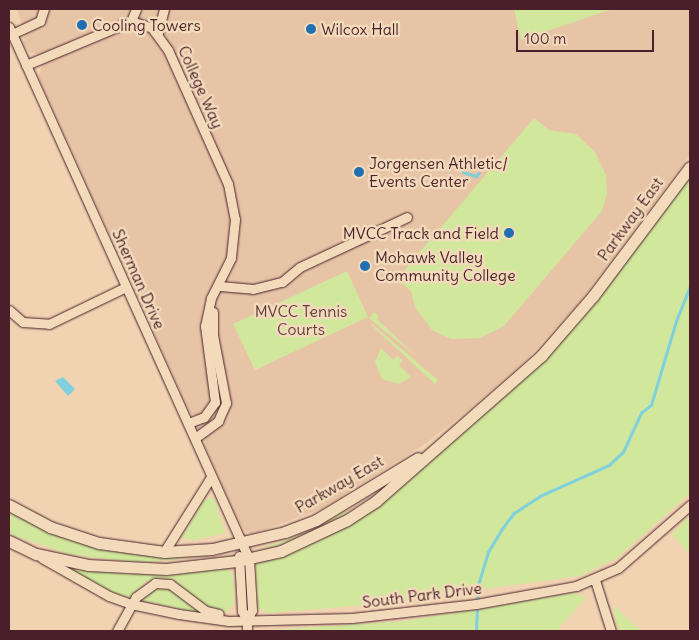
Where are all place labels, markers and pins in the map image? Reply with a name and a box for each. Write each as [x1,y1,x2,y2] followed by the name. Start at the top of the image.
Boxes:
[92,15,201,35] place label: Cooling Towers
[76,19,88,31] marker: Cooling Towers
[321,19,399,39] place label: Wilcox Hall
[305,23,317,35] marker: Wilcox Hall
[369,153,508,191] place label: Jorgensen Athletic/ Events Center
[353,166,365,178] marker: Jorgensen Athletic/ Events Center
[343,223,499,243] place label: MVCC Track and Field
[503,227,515,239] marker: MVCC Track and Field
[375,247,516,285] place label: Mohawk Valley Community College
[359,260,371,272] marker: Mohawk Valley Community College

